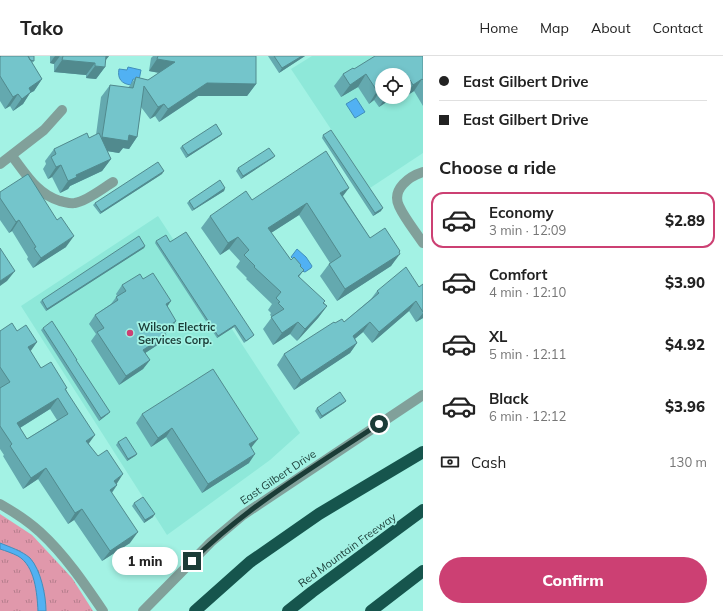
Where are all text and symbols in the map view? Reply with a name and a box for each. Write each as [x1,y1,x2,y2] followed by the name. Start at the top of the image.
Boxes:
[20,16,64,40] text: Tako
[479,19,518,37] text: Home
[540,19,569,37] text: Map
[591,19,631,37] text: About
[653,19,703,37] text: Contact
[375,68,411,104] map controls
[375,68,411,104] button: locate
[463,72,588,91] text: East Gilbert Drive
[463,110,588,129] text: East Gilbert Drive
[439,156,556,179] text: Choose a ride
[441,202,477,238] icon: car
[489,203,554,222] text: Economy
[665,211,705,230] text: $2.89
[489,222,566,238] text: 3 min · 12:09
[441,264,477,300] icon: car
[489,265,547,284] text: Comfort
[665,273,705,292] text: $3.90
[489,284,566,300] text: 4 min · 12:10
[138,320,216,347] place label: Wilson Electric Services Corp.
[441,326,477,362] icon: car
[489,327,507,346] text: XL
[125,328,135,338] marker: Wilson Electric Services Corp.
[665,335,705,354] text: $4.92
[489,346,566,362] text: 5 min · 12:11
[441,388,477,424] icon: car
[489,389,528,408] text: Black
[665,397,705,416] text: $3.96
[489,408,566,424] text: 6 min · 12:12
[370,415,388,433] route start
[237,446,319,508] street label: East Gilbert Drive
[439,451,461,473] icon: cash
[471,453,506,472] text: Cash
[669,454,707,470] text: 130 m
[295,510,399,590] street label: Red Mountain Freeway
[112,547,178,575] callout: 1 min
[183,552,201,570] route end
[128,553,162,569] text: 1 min
[439,557,707,603] button: Confirm

